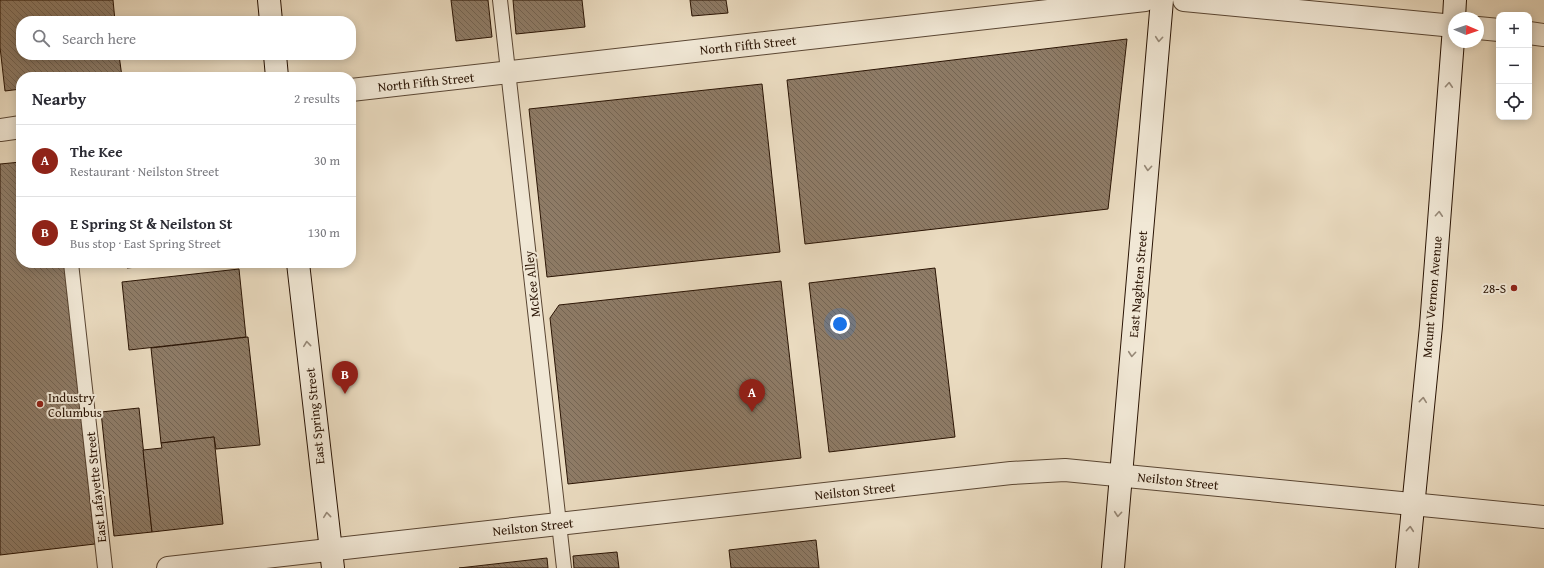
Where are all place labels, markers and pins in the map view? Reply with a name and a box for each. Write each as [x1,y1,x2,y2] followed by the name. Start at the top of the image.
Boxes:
[1483,279,1506,298] place label: 28-S
[1509,283,1519,293] marker: 28-S
[332,361,358,394] pin: B
[739,379,765,412] pin: A
[48,388,102,422] place label: Industry Columbus
[35,399,45,409] marker: Industry Columbus

